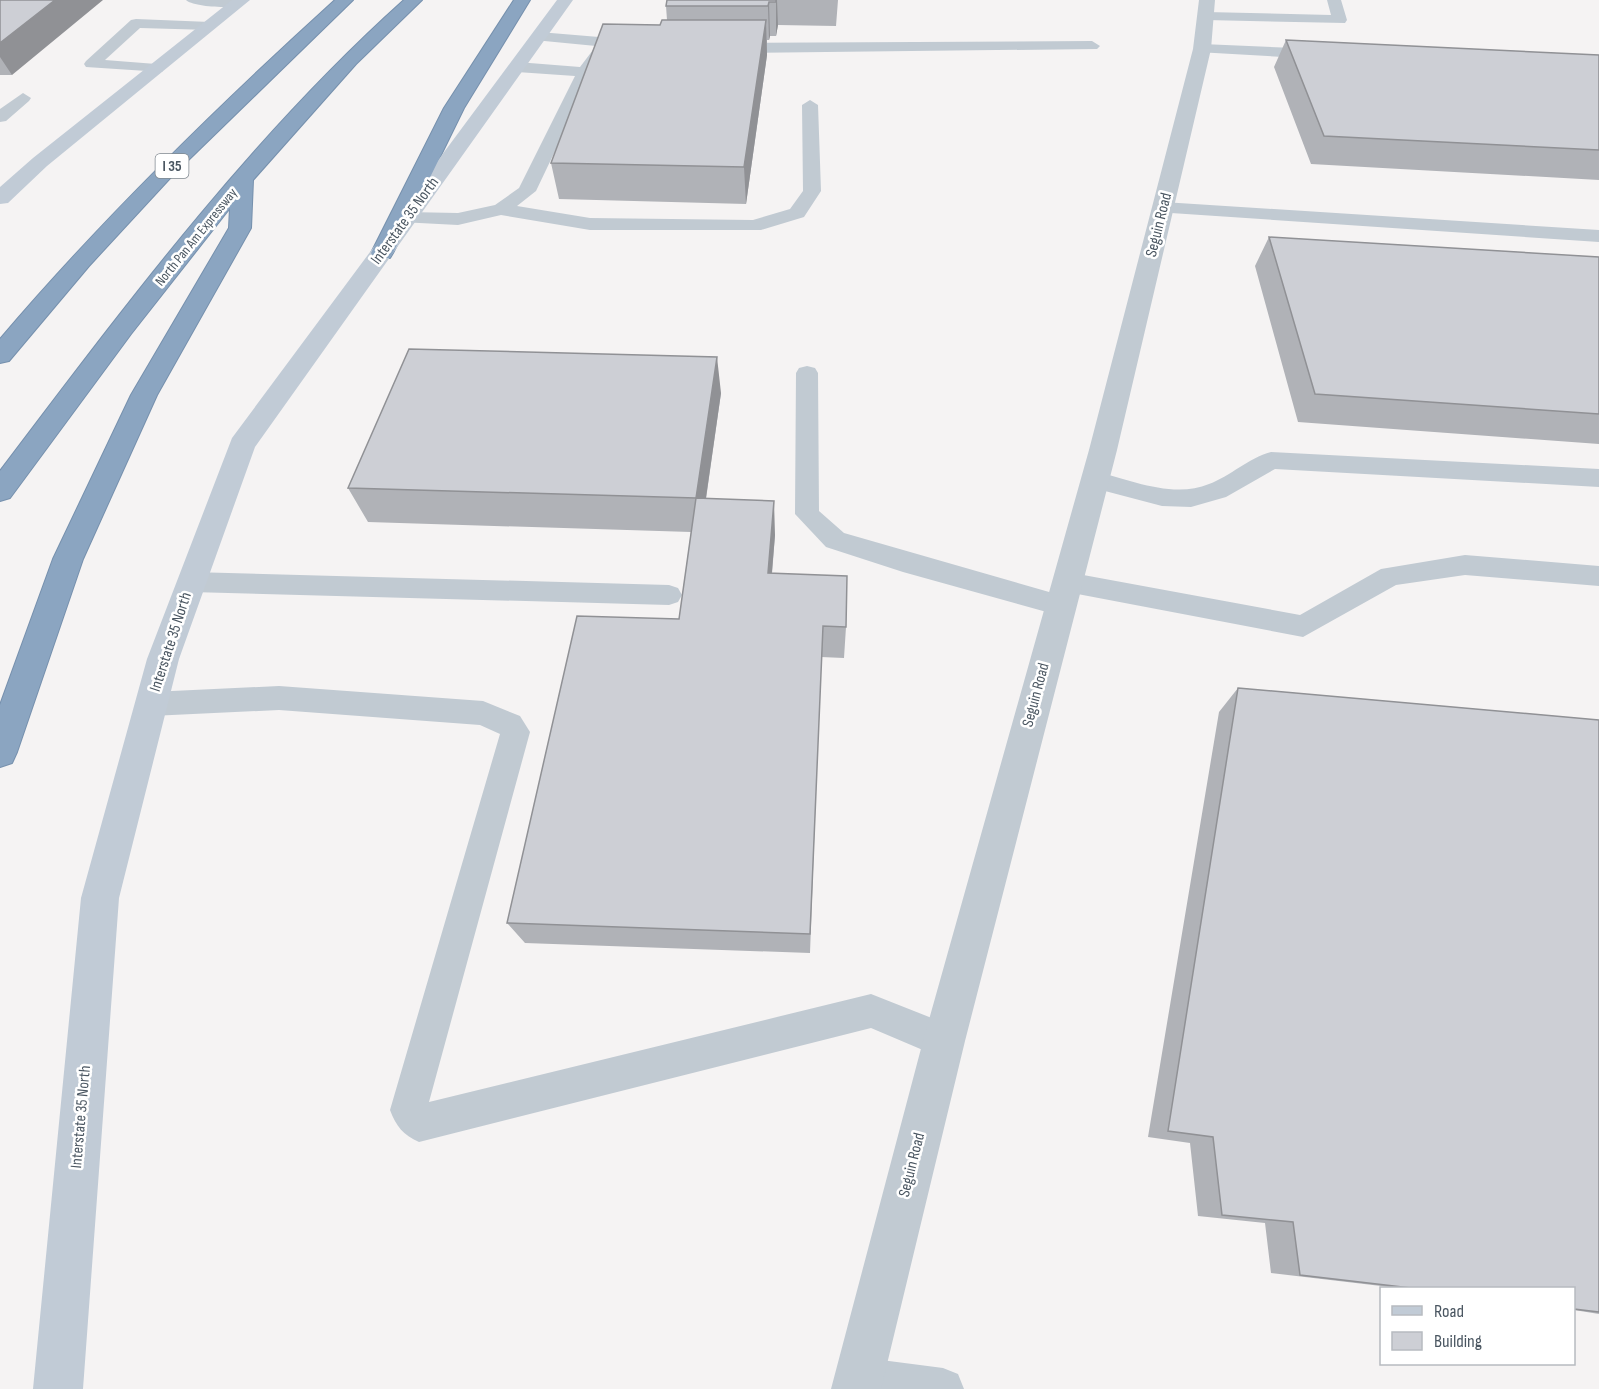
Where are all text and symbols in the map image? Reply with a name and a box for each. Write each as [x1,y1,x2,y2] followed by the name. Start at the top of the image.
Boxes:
[156,154,188,178] road number: I 35
[367,174,443,268] street label: Interstate 35 North
[151,184,241,289] street label: North Pan Am Expressway
[1142,191,1176,259] street label: Seguin Road
[146,590,196,694] street label: Interstate 35 North
[1018,661,1054,729] street label: Seguin Road
[67,1065,95,1169] street label: Interstate 35 North
[895,1131,929,1199] street label: Seguin Road
[1380,1287,1575,1365] legend
[1434,1301,1464,1322] text: Road
[1434,1331,1482,1352] text: Building

